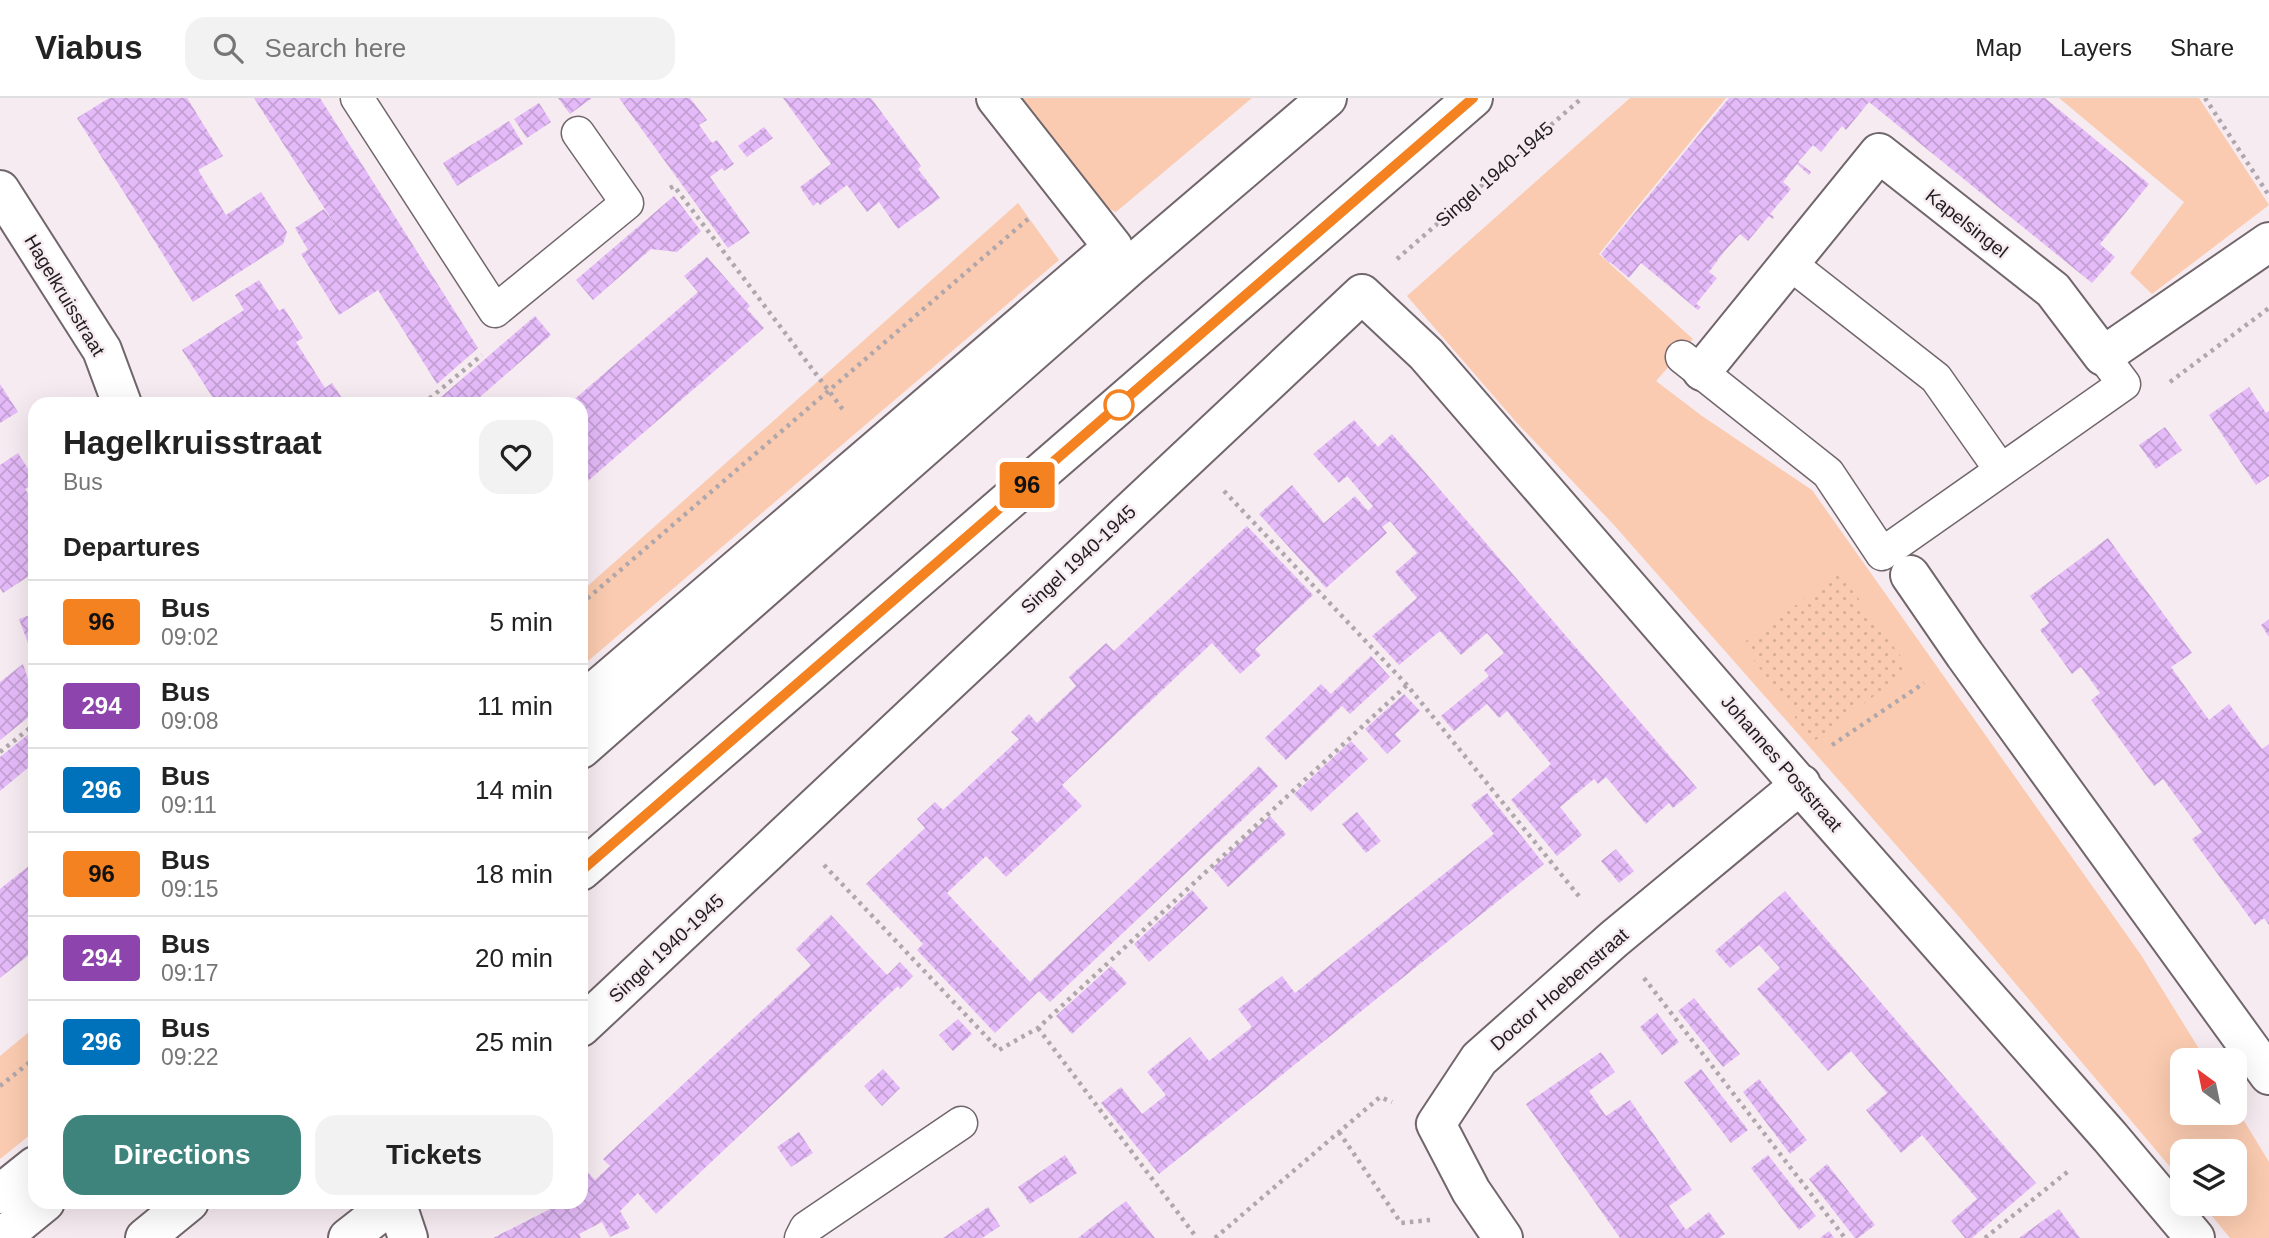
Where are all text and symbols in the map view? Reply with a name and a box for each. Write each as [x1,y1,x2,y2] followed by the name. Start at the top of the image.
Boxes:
[185,17,675,80] search box
[35,29,143,66] text: Viabus
[209,29,247,67] icon: search
[265,33,406,63] text: Search here
[1975,34,2022,61] text: Map
[2060,34,2132,61] text: Layers
[2170,34,2234,61] text: Share
[1431,118,1557,231] street label: Singel 1940-1945
[1922,185,2012,262] street label: Kapelsingel
[20,231,109,360] street label: Hagelkruisstraat
[1104,390,1134,420] unlabelled marker
[479,420,553,494] button: heart
[63,424,322,461] text: Hagelkruisstraat
[996,462,1058,508] line badge: 96
[63,469,103,495] text: Bus
[1014,471,1040,498] text: 96
[1017,501,1140,618] street label: Singel 1940-1945
[63,532,200,562] text: Departures
[161,593,210,623] text: Bus
[489,607,553,637] text: 5 min
[88,608,115,635] text: 96
[161,624,219,650] text: 09:02
[161,677,210,707] text: Bus
[477,691,553,721] text: 11 min
[1717,691,1847,836] street label: Johannes Poststraat
[81,692,122,719] text: 294
[161,708,219,734] text: 09:08
[161,761,210,791] text: Bus
[475,775,553,805] text: 14 min
[81,776,122,803] text: 296
[161,792,217,818] text: 09:11
[161,845,210,875] text: Bus
[475,859,553,889] text: 18 min
[88,860,115,887] text: 96
[161,876,219,902] text: 09:15
[605,890,728,1007] street label: Singel 1940-1945
[1486,923,1633,1055] street label: Doctor Hoebenstraat
[161,929,210,959] text: Bus
[475,943,553,973] text: 20 min
[81,944,122,971] text: 294
[161,960,219,986] text: 09:17
[161,1013,210,1043] text: Bus
[475,1027,553,1057] text: 25 min
[81,1028,122,1055] text: 296
[161,1044,219,1070] text: 09:22
[2170,1048,2247,1125] north arrow
[2170,1048,2247,1216] map controls
[63,1115,301,1195] button: Directions
[315,1115,553,1195] button: Tickets
[2170,1139,2247,1216] button: layers

